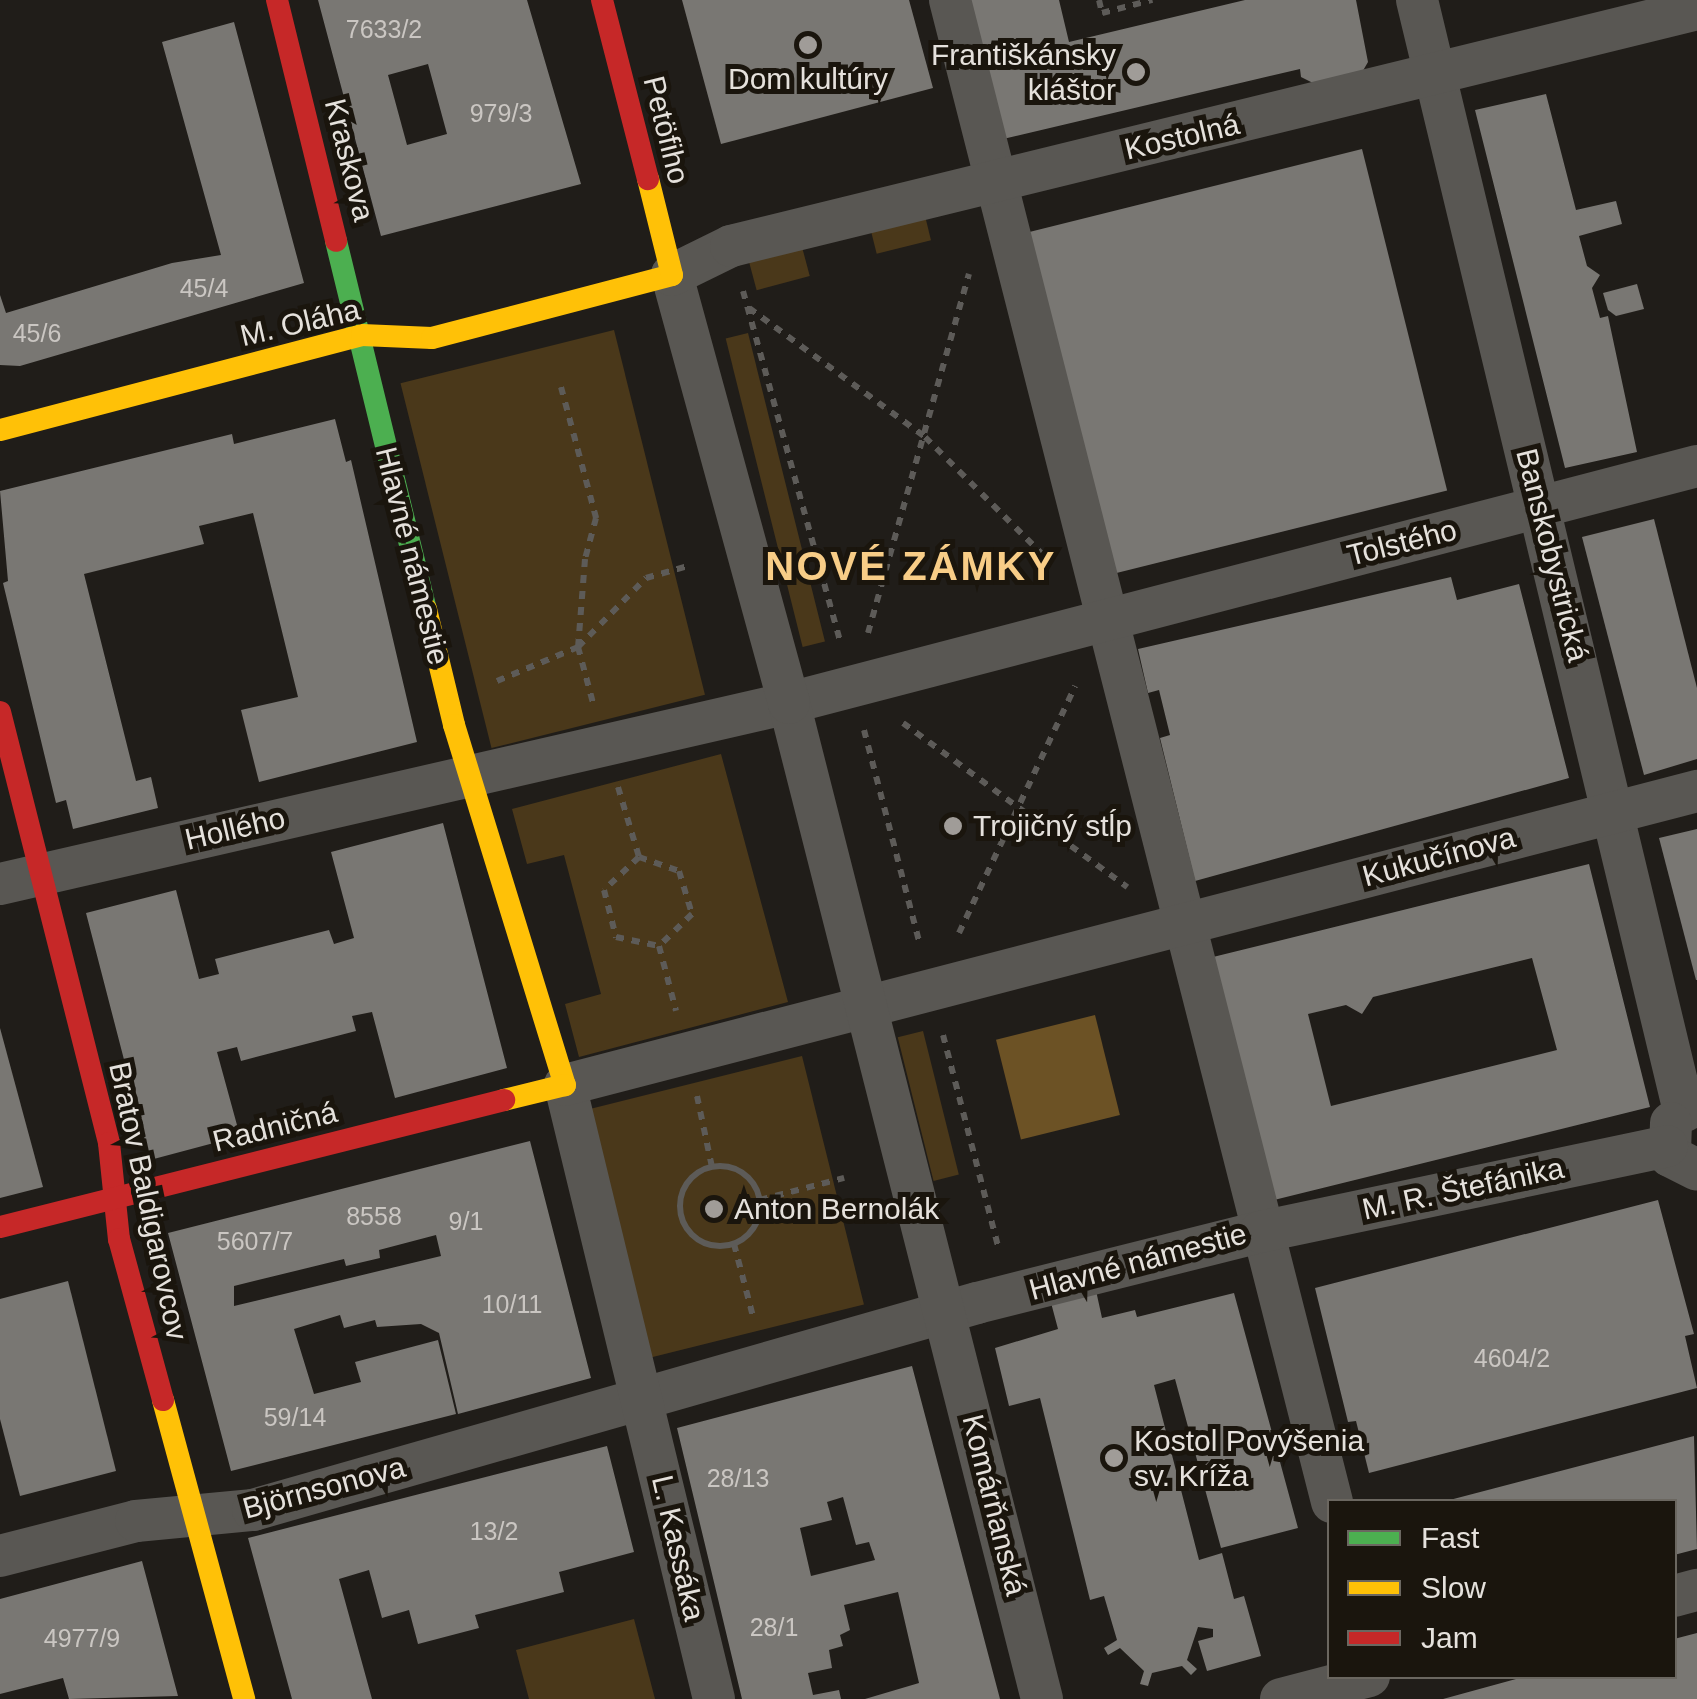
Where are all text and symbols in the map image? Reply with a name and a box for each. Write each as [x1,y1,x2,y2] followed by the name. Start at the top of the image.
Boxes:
[346,14,422,44] house number: 7633/2
[797,34,819,56] marker: Dom kultúry
[931,37,1116,108] place label: Františkánsky kláštor
[728,61,888,97] place label: Dom kultúry
[1125,61,1147,83] marker: Františkánsky kláštor
[635,72,697,188] street label: Petöfiho
[316,95,382,225] street label: Kraskova
[470,98,532,128] house number: 979/3
[1121,106,1243,168] street label: Kostolná
[180,273,228,303] house number: 45/4
[237,292,363,354] street label: M. Oláha
[13,318,61,348] house number: 45/6
[368,443,456,669] street label: Hlavné námestie
[1508,445,1596,665] street label: Banskobystrická
[1343,512,1461,574] street label: Tolstého
[765,542,1057,590] district label: NOVÉ ZÁMKY
[181,800,289,858] street label: Hollého
[973,808,1132,844] place label: Trojičný stĺp
[942,815,964,837] marker: Trojičný stĺp
[1359,819,1519,895] street label: Kukučínova
[101,1059,195,1343] street label: Bratov Baldigarovcov
[209,1094,341,1160] street label: Radničná
[1359,1150,1567,1228] street label: M. R. Štefánika
[734,1191,939,1227] place label: Anton Bernolák
[703,1198,725,1220] marker: Anton Bernolák
[346,1201,402,1231] house number: 8558
[449,1206,483,1236] house number: 9/1
[1025,1216,1251,1308] street label: Hlavné námestie
[217,1226,293,1256] house number: 5607/7
[482,1289,542,1319] house number: 10/11
[1474,1343,1550,1373] house number: 4604/2
[264,1402,326,1432] house number: 59/14
[954,1411,1034,1599] street label: Komárňanská
[1134,1423,1364,1494] place label: Kostol Povýšenia sv. Kríža
[1103,1447,1125,1469] marker: Kostol Povýšenia sv. Kríža
[239,1449,409,1527] street label: Björnsonova
[707,1463,769,1493] house number: 28/13
[644,1472,712,1624] street label: L. Kassáka
[1327,1499,1677,1679] legend
[470,1516,518,1546] house number: 13/2
[1421,1521,1479,1554] text: Fast
[1421,1571,1486,1604] text: Slow
[750,1612,798,1642] house number: 28/1
[1421,1621,1478,1654] text: Jam
[44,1623,120,1653] house number: 4977/9

